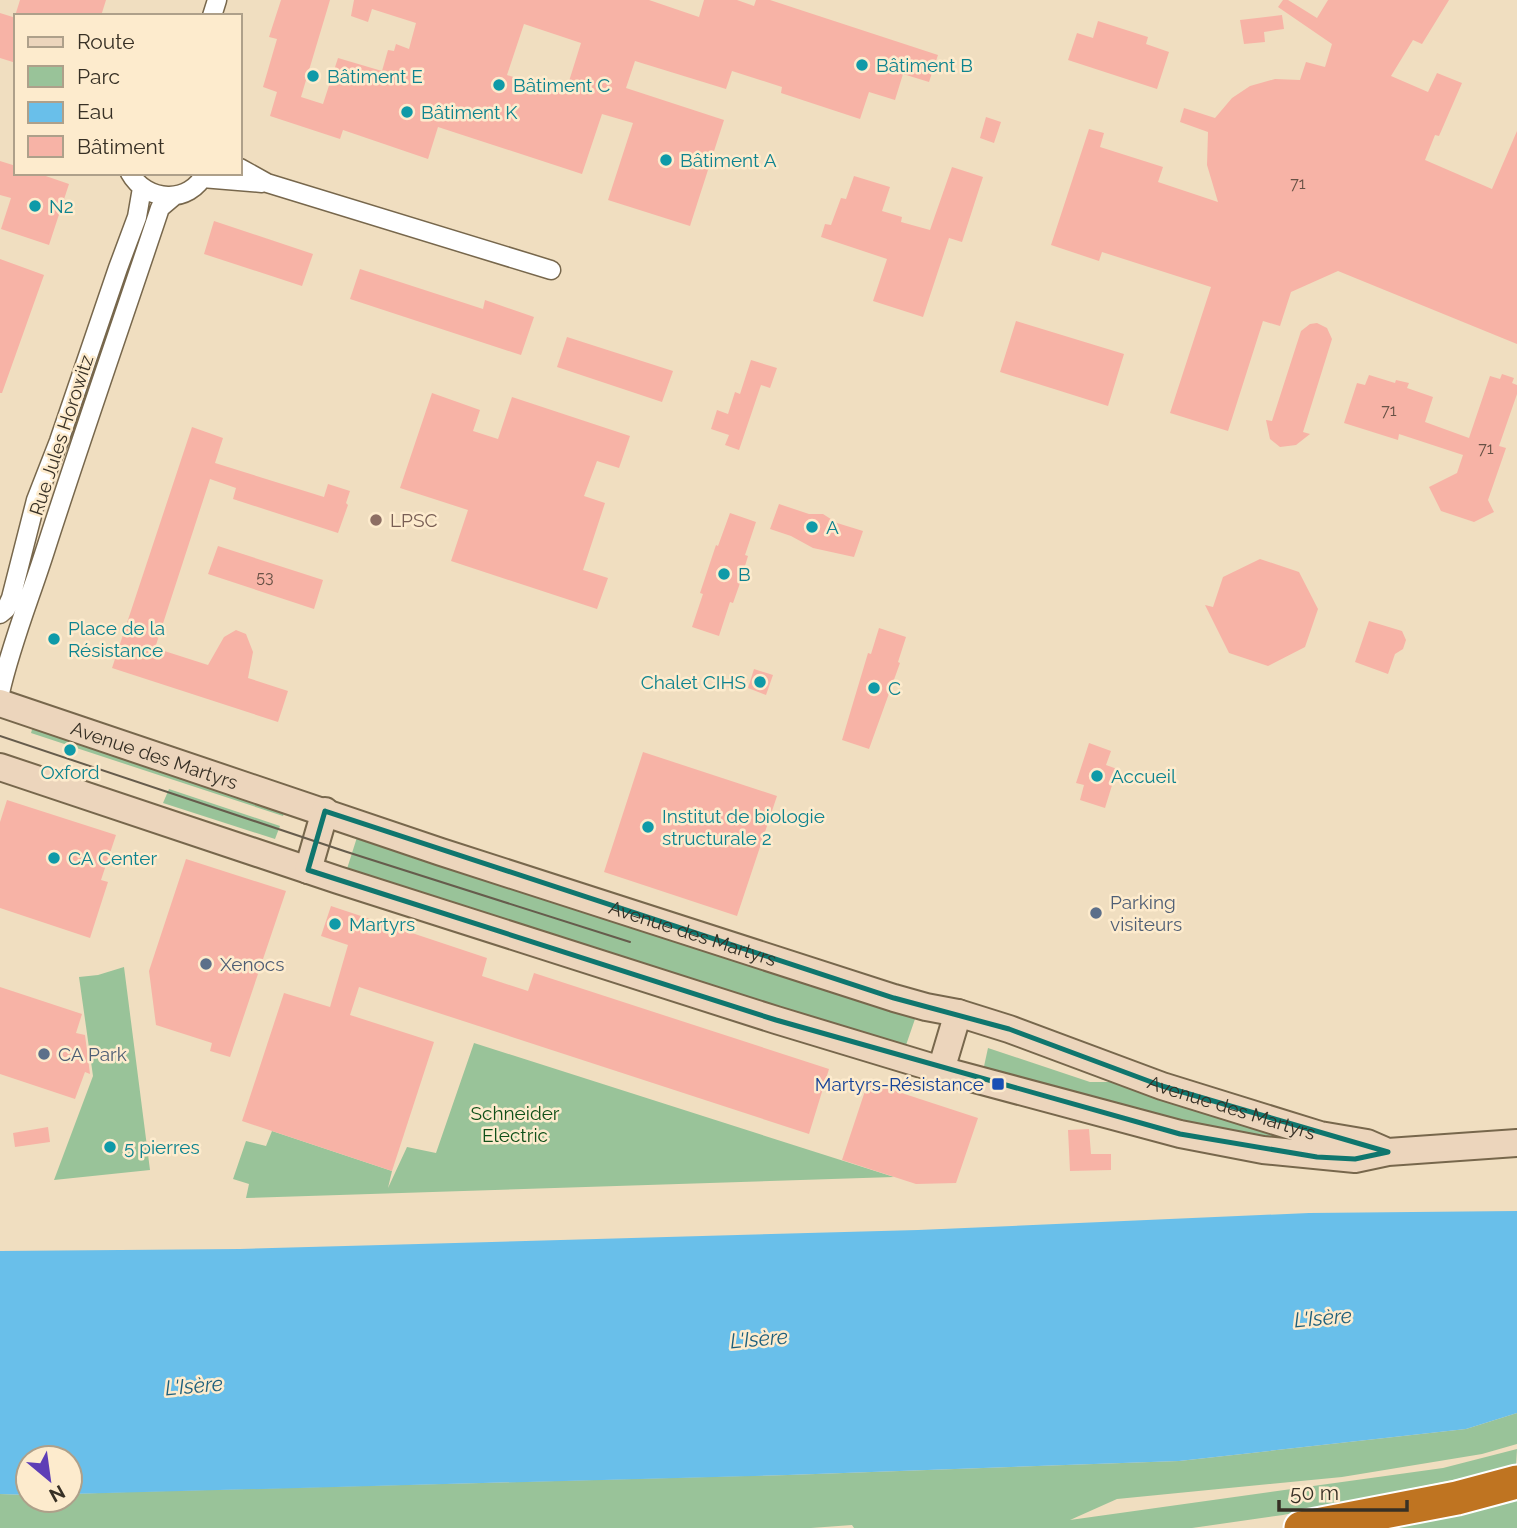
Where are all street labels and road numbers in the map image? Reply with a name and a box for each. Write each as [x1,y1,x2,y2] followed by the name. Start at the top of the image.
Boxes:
[25,352,97,518] street label: Rue Jules Horowitz
[68,717,241,794] street label: Avenue des Martyrs
[606,896,779,970] street label: Avenue des Martyrs
[1145,1071,1318,1144] street label: Avenue des Martyrs

